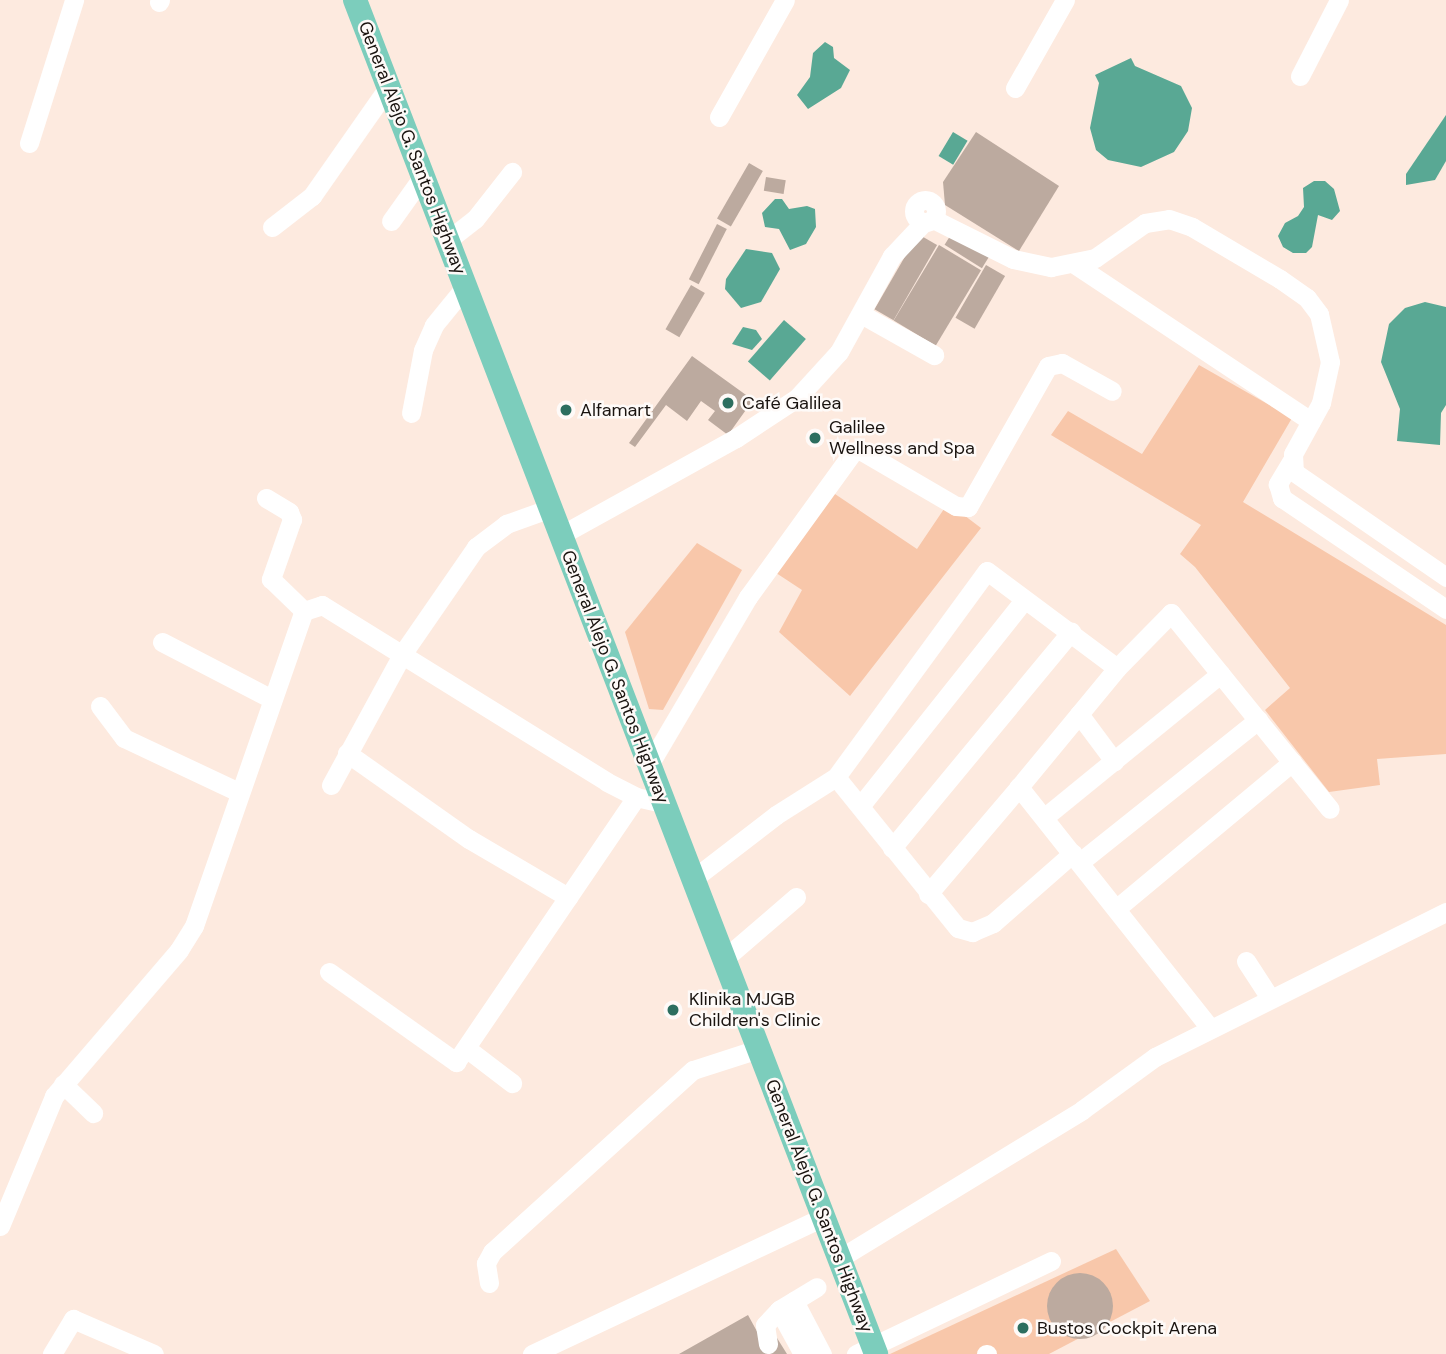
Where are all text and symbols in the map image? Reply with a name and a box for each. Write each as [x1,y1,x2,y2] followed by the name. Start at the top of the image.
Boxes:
[354,18,470,278] street label: General Alejo G. Santos Highway
[742,392,841,414] place label: Café Galilea
[720,395,736,411] marker: Café Galilea
[580,399,651,421] place label: Alfamart
[558,402,574,418] marker: Alfamart
[829,417,975,460] place label: Galilee Wellness and Spa
[807,430,823,446] marker: Galilee Wellness and Spa
[557,547,673,807] street label: General Alejo G. Santos Highway
[689,989,821,1032] place label: Klinika MJGB Children's Clinic
[663,1000,683,1020] marker: Klinika MJGB Children's Clinic
[761,1076,877,1336] street label: General Alejo G. Santos Highway
[1037,1317,1217,1339] place label: Bustos Cockpit Arena
[1015,1320,1031,1336] marker: Bustos Cockpit Arena

